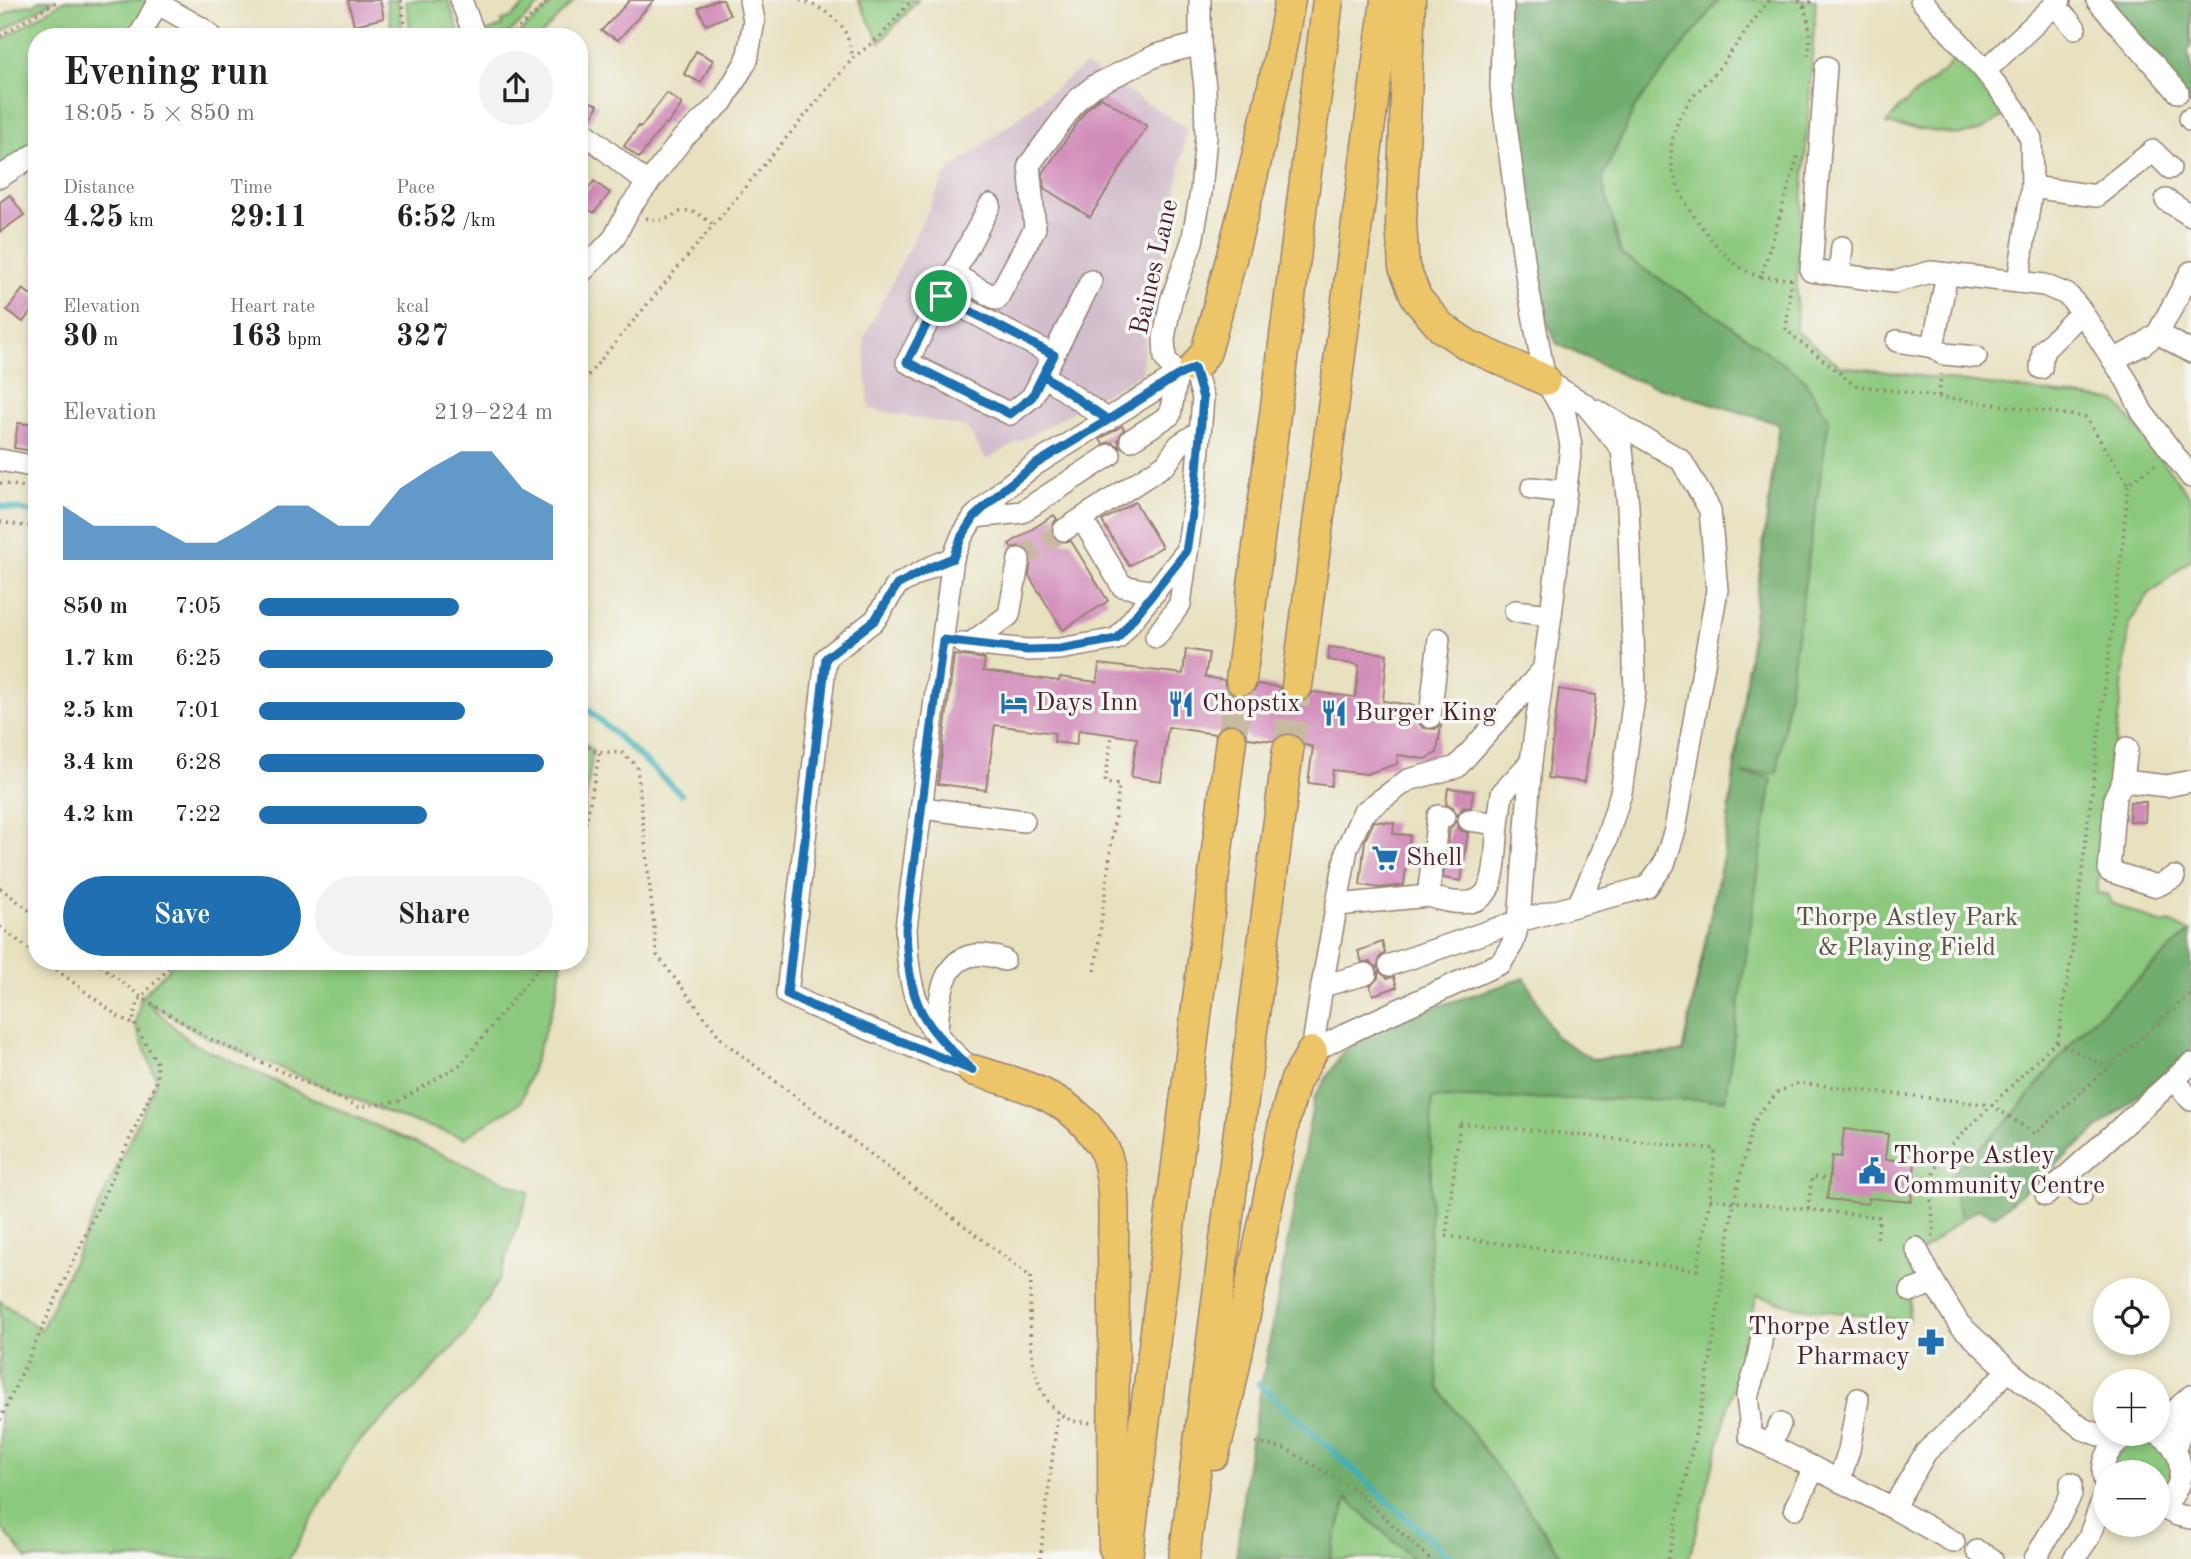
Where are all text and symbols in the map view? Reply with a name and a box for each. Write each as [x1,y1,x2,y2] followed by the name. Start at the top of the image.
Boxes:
[479,51,553,125] button: share
[63,55,269,93] text: Evening run
[63,102,255,125] text: 18:05 · 5 × 850 m
[63,179,135,198] text: Distance
[230,179,272,198] text: Time
[396,179,435,198] text: Pace
[1127,197,1183,337] street label: Baines Lane
[63,203,124,233] text: 4.25
[230,203,308,233] text: 29:11
[396,203,457,233] text: 6:52
[124,212,154,231] text: km
[457,212,496,231] text: /km
[911,266,971,326] pin
[922,277,960,315] icon: arrive
[63,298,140,317] text: Elevation
[230,298,315,317] text: Heart rate
[396,298,429,317] text: kcal
[63,322,98,352] text: 30
[230,322,282,352] text: 163
[396,322,449,352] text: 327
[98,331,118,350] text: m
[282,331,322,350] text: bpm
[63,401,157,424] text: Elevation
[434,401,553,424] text: 219–224 m
[63,595,128,618] text: 850 m
[175,595,221,618] text: 7:05
[63,647,134,670] text: 1.7 km
[175,647,221,670] text: 6:25
[999,688,1029,718] hotel icon: Days Inn
[1166,689,1196,719] restaurant icon: Chopstix
[1035,690,1138,716] place label: Days Inn
[1202,691,1301,717] place label: Chopstix
[1319,698,1349,728] restaurant icon: Burger King
[63,699,134,722] text: 2.5 km
[175,699,221,722] text: 7:01
[1355,700,1496,726] place label: Burger King
[63,751,134,774] text: 3.4 km
[175,751,221,774] text: 6:28
[63,803,134,826] text: 4.2 km
[175,803,221,826] text: 7:22
[1370,843,1400,873] supermarket icon: Shell
[1406,845,1462,871] place label: Shell
[63,876,301,956] button: Save
[315,876,553,956] button: Share
[1796,905,2018,961] park label: Thorpe Astley Park & Playing Field
[1893,1143,2105,1199] place label: Thorpe Astley Community Centre
[1857,1156,1887,1186] public building icon: Thorpe Astley Community Centre
[2093,1278,2170,1537] map controls
[2093,1278,2170,1355] button: locate
[1748,1314,1910,1370] place label: Thorpe Astley Pharmacy
[1916,1327,1946,1357] pharmacy icon: Thorpe Astley Pharmacy
[2093,1369,2170,1446] button: +
[2093,1460,2170,1537] button: −

